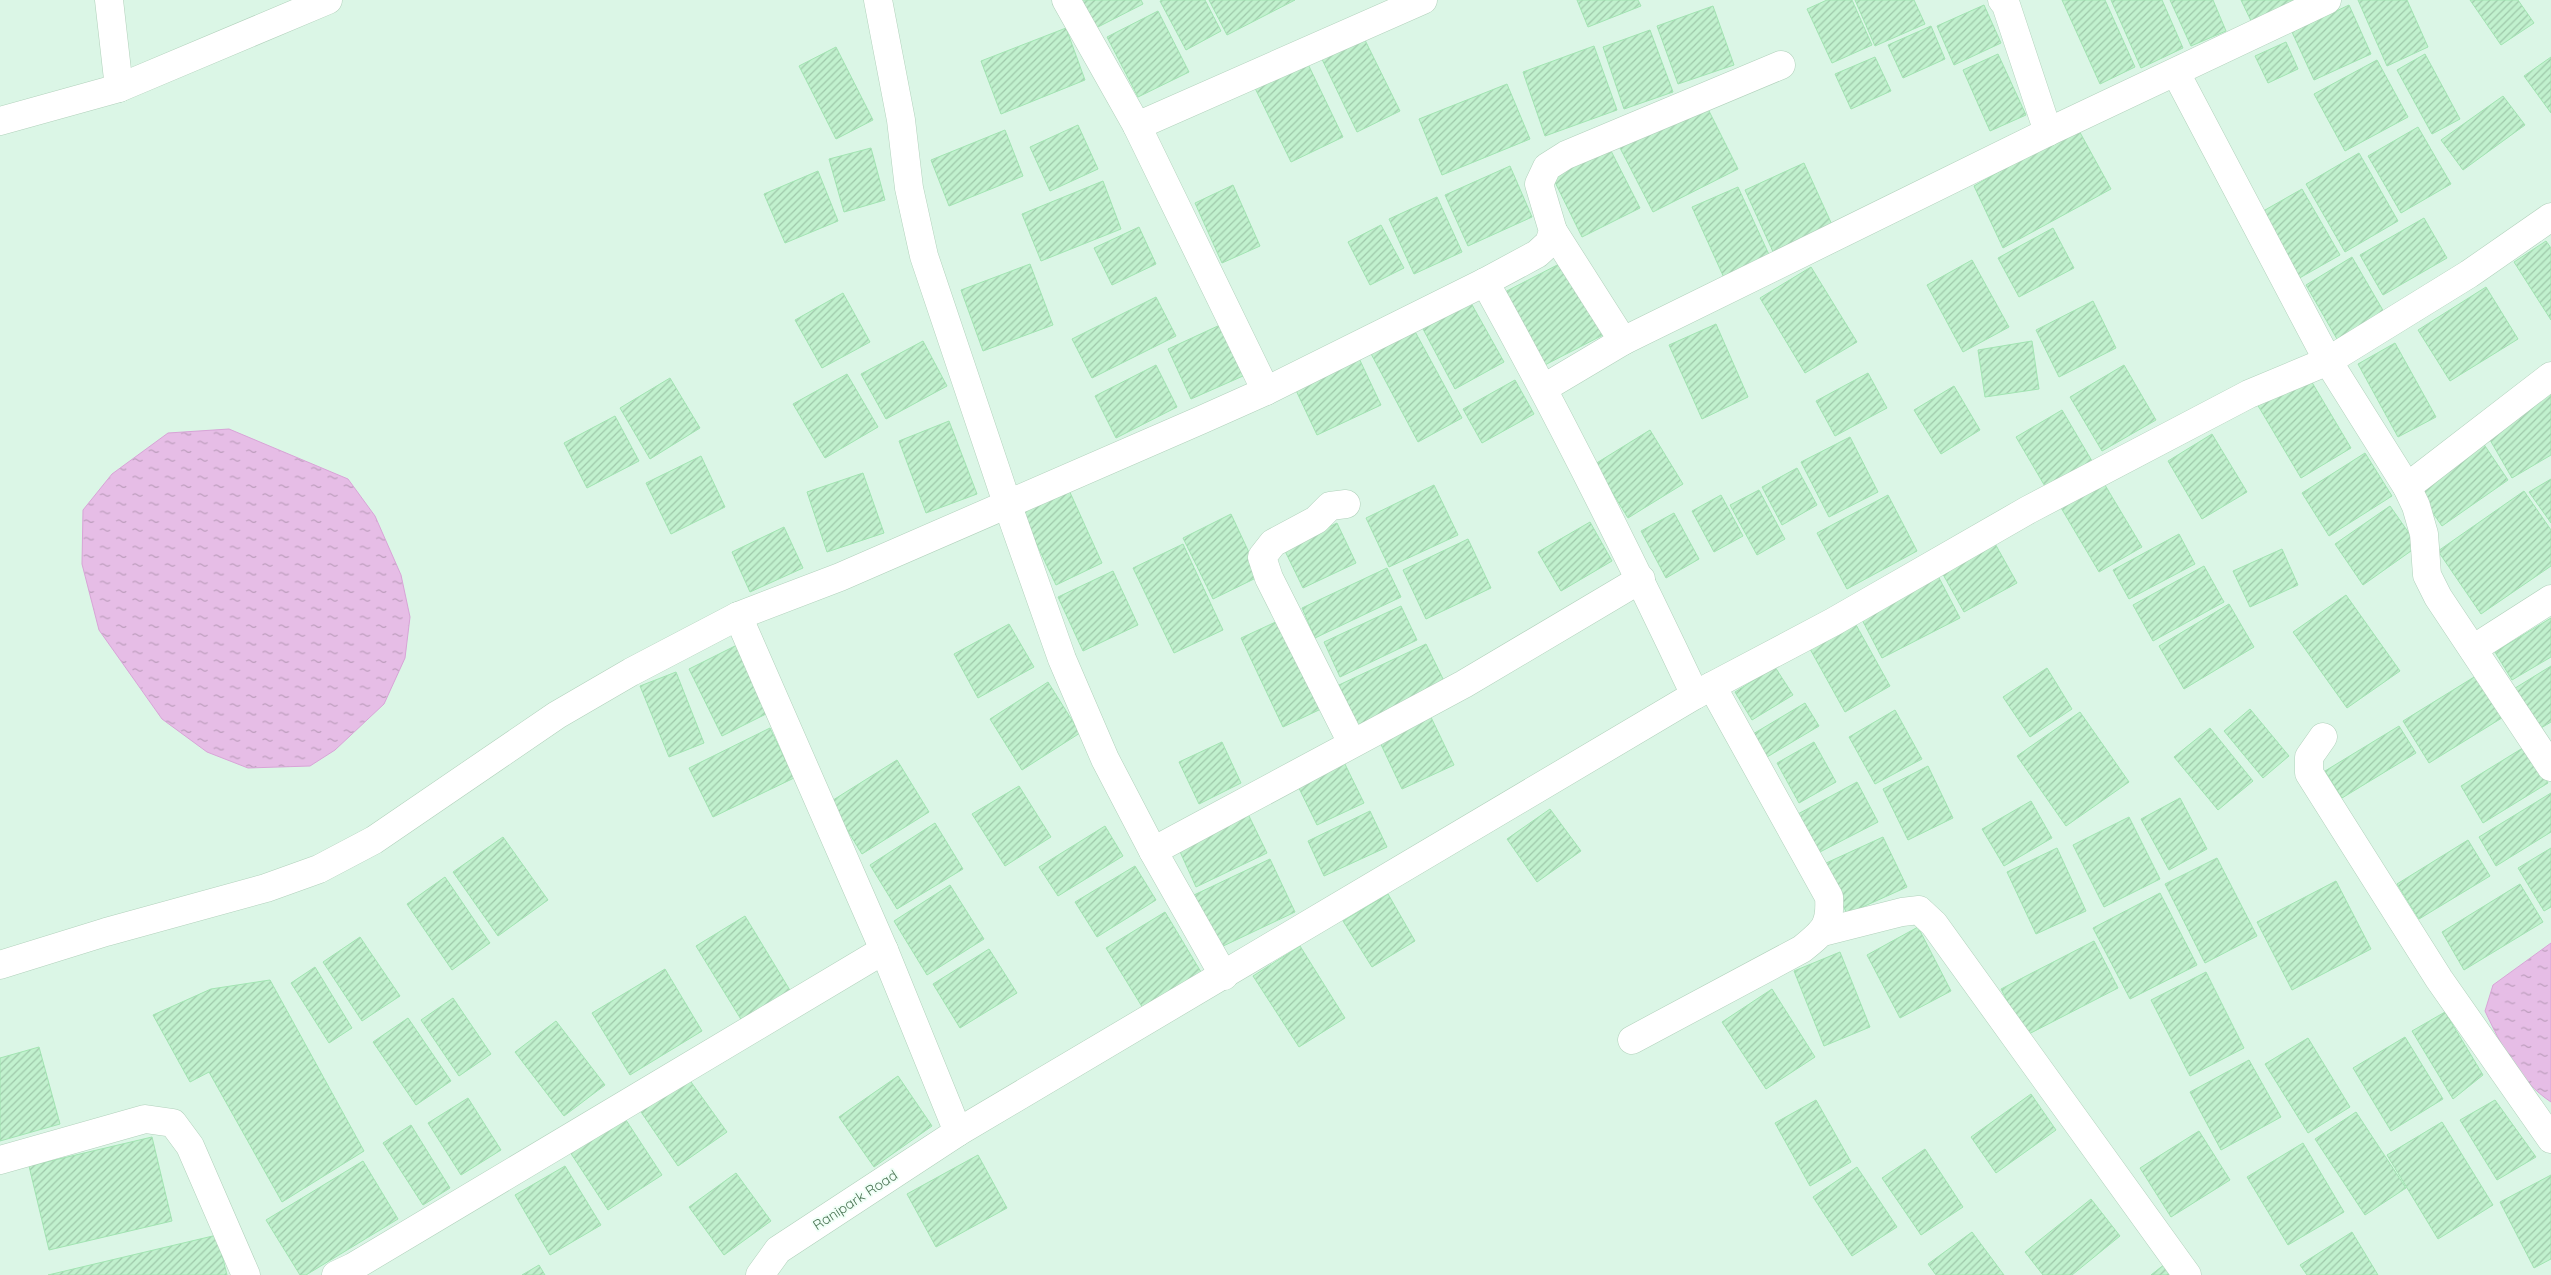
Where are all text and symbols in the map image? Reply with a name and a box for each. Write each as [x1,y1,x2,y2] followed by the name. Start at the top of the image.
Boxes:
[809,1166,901,1234] street label: Ranipark Road

